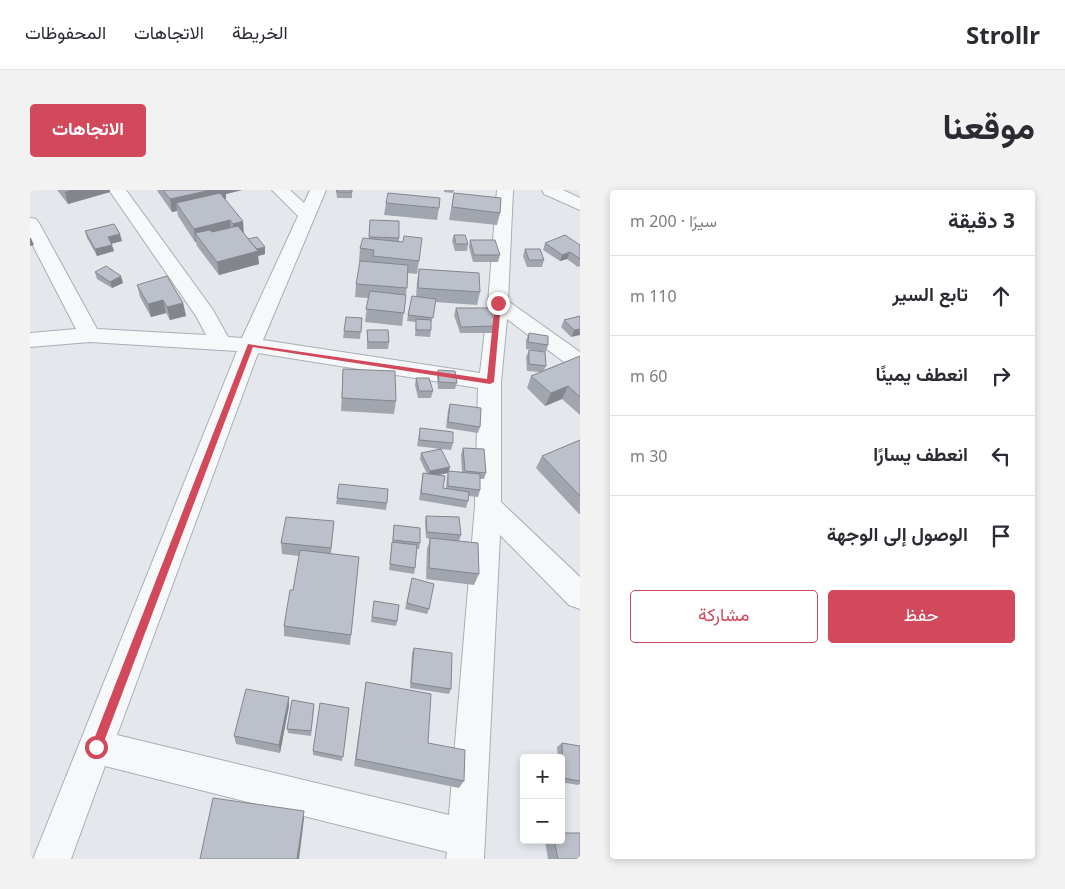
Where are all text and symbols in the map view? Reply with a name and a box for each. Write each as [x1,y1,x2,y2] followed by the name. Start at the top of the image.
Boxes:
[966,18,1040,51] text: Strollr
[25,20,106,44] text: المحفوظات
[134,20,204,44] text: الاتجاهات
[232,20,288,44] text: الخريطة
[942,102,1035,149] text: موقعنا
[30,104,146,157] button: الاتجاهات
[948,206,1015,234] text: 3 دقيقة
[630,210,717,232] text: سيرًا · 200 m
[892,281,968,307] text: تابع السير
[987,282,1015,310] icon: ahead
[630,285,677,307] text: 110 m
[487,292,510,315] route end
[875,361,968,387] text: انعطف يمينًا
[987,362,1015,390] icon: right
[630,365,667,387] text: 60 m
[873,441,968,467] text: انعطف يسارًا
[987,442,1015,470] icon: left
[630,445,667,467] text: 30 m
[827,521,968,547] text: الوصول إلى الوجهة
[987,522,1015,550] icon: arrive
[630,590,818,643] button: مشاركة
[828,590,1015,643] button: حفظ
[85,736,108,759] route start
[520,754,565,844] map controls
[520,754,565,799] button: +
[520,799,565,844] button: −

